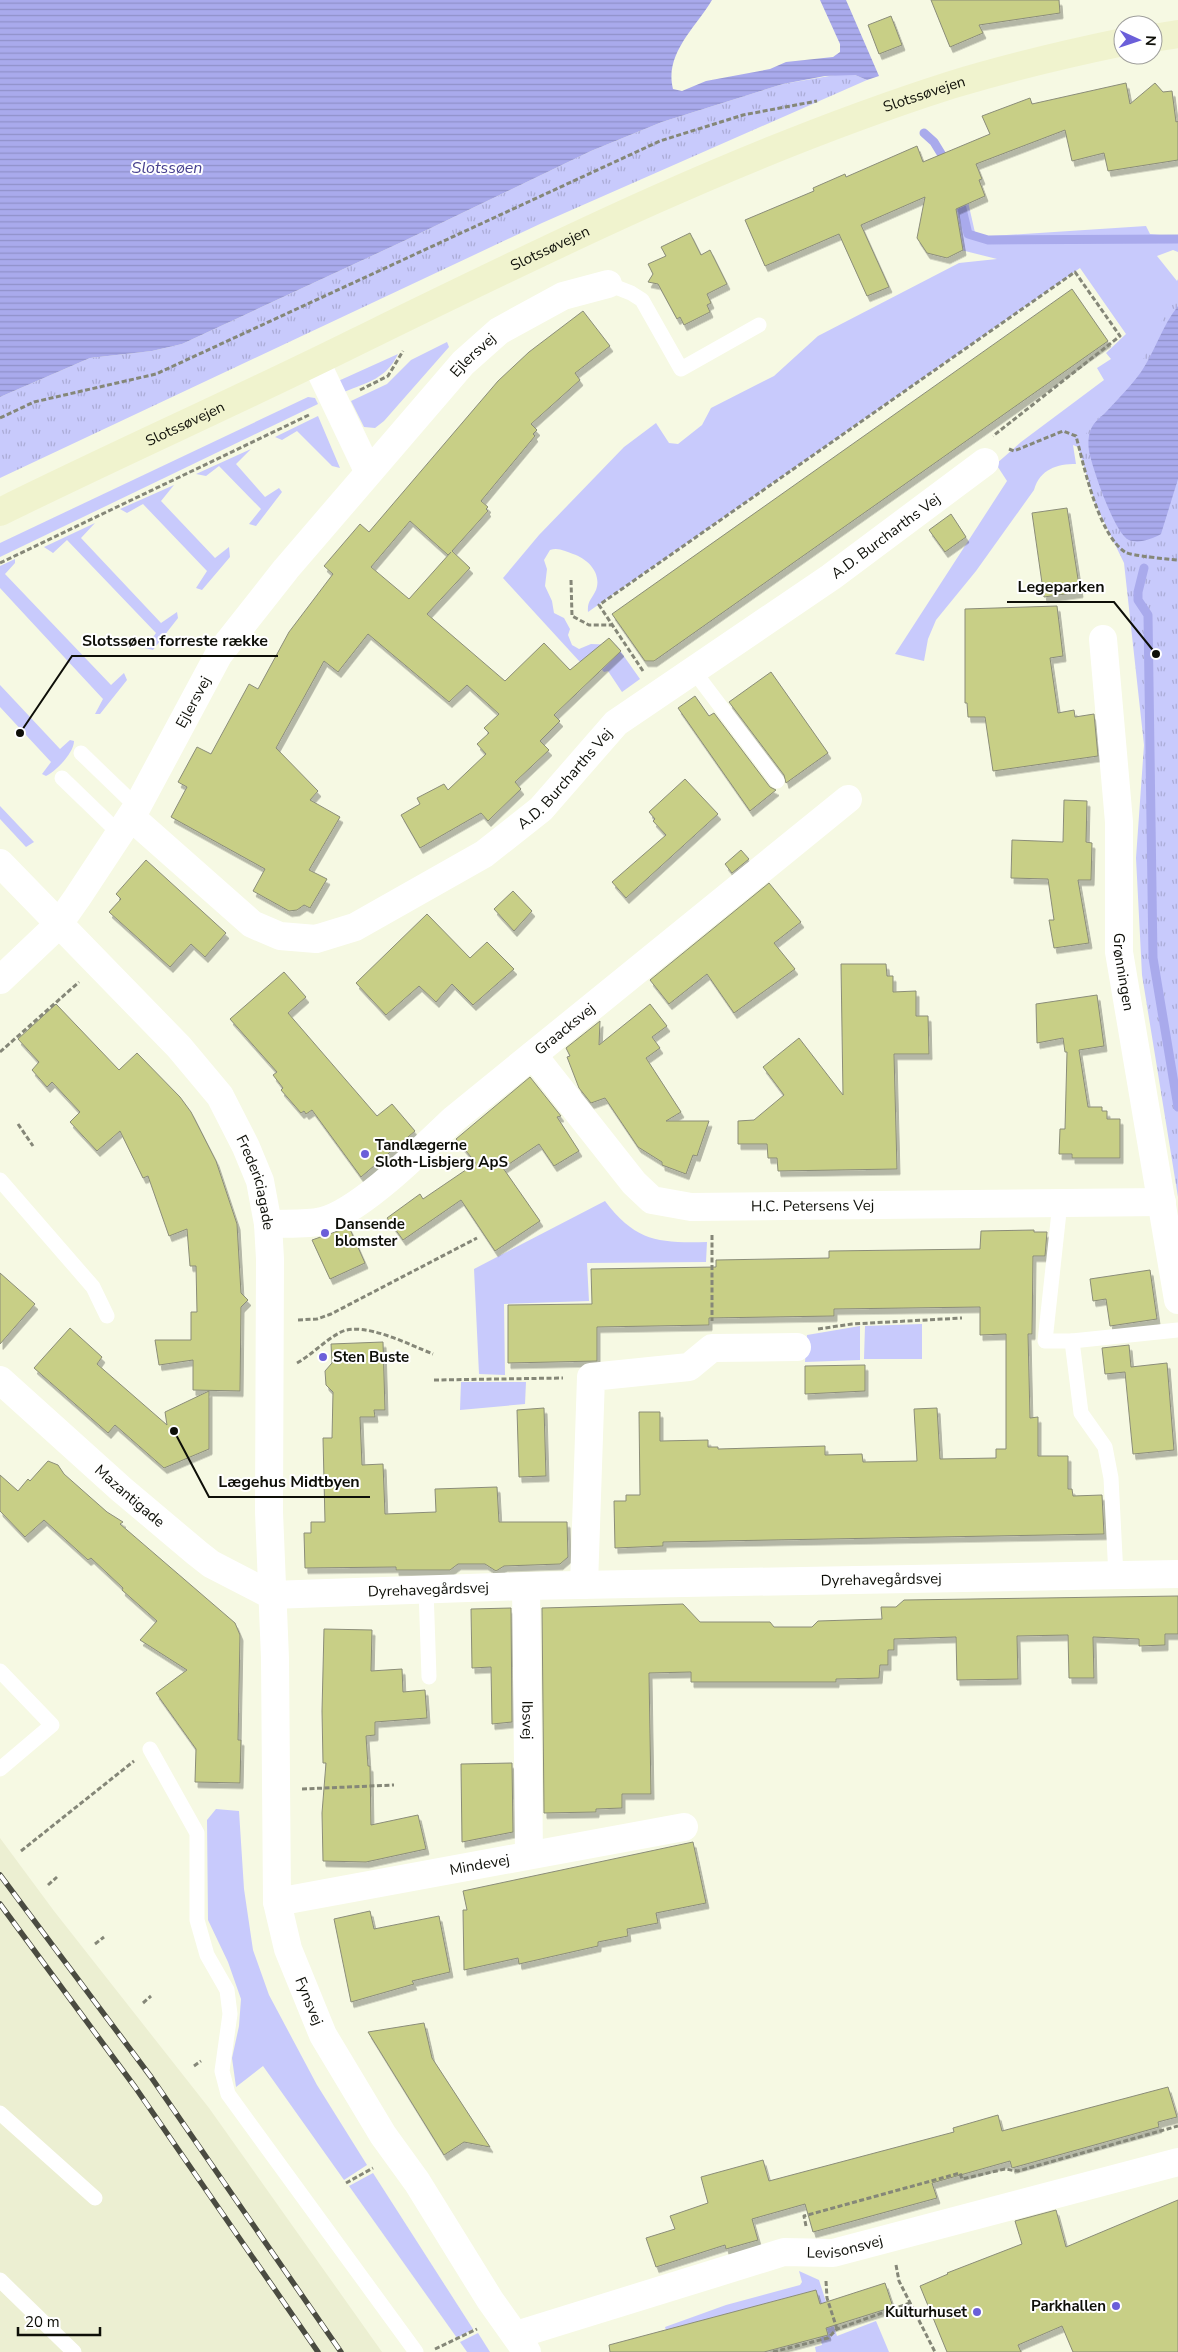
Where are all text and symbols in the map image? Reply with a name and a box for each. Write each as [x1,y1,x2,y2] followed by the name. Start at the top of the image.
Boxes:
[1113,15,1163,65] north arrow
[1141,35,1160,46] text: N
[880,71,968,117] street label: Slotssøvejen
[132,157,202,179] water label: Slotssøen
[507,221,593,275] street label: Slotssøvejen
[445,328,500,381] street label: Ejlersvej
[142,397,228,451] street label: Slotssøvejen
[827,489,944,584] street label: A.D. Burcharths Vej
[1007,571,1114,602] callout: Legeparken
[1018,576,1105,598] text: Legeparken
[72,625,278,656] callout: Slotssøen forreste række
[82,630,268,652] text: Slotssøen forreste række
[171,673,215,732] street label: Ejlersvej
[513,724,617,834] street label: A.D. Burcharths Vej
[1109,933,1139,1013] street label: Grønningen
[530,998,599,1060] street label: Graacksvej
[232,1132,278,1231] street label: Fredericiagade
[375,1135,508,1172] place label: Tandlægerne Sloth-Lisbjerg ApS
[359,1148,371,1160] marker: Tandlægerne Sloth-Lisbjerg ApS
[751,1195,874,1216] street label: H.C. Petersens Vej
[335,1214,405,1251] place label: Dansende blomster
[319,1227,331,1239] marker: Dansende blomster
[333,1347,409,1367] place label: Sten Buste
[317,1351,329,1363] marker: Sten Buste
[90,1460,169,1532] street label: Mazantigade
[209,1466,370,1497] callout: Lægehus Midtbyen
[218,1471,360,1493] text: Lægehus Midtbyen
[820,1568,942,1591] street label: Dyrehavegårdsvej
[367,1577,489,1602] street label: Dyrehavegårdsvej
[517,1700,538,1740] street label: Ibsvej
[448,1849,511,1880] street label: Mindevej
[290,1974,328,2028] street label: Fynsvej
[806,2230,885,2263] street label: Levisonsvej
[1031,2296,1106,2316] place label: Parkhallen
[1110,2300,1122,2312] marker: Parkhallen
[885,2302,967,2322] place label: Kulturhuset
[18,2304,100,2336] scale bar
[971,2306,983,2318] marker: Kulturhuset
[25,2312,60,2332] text: 20 m

